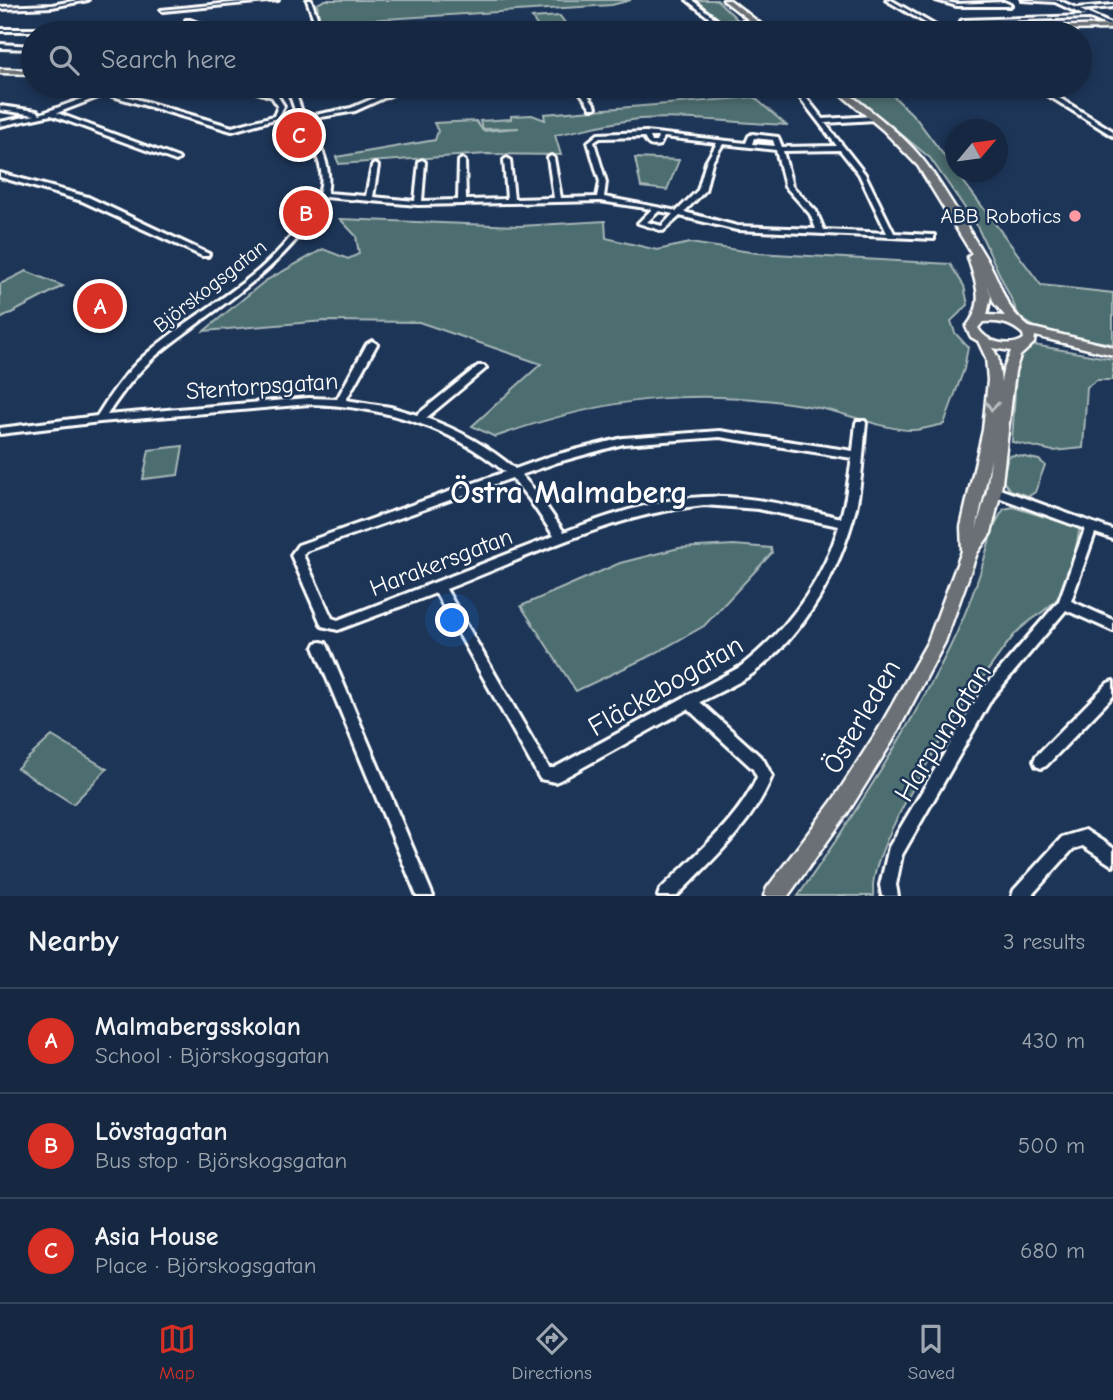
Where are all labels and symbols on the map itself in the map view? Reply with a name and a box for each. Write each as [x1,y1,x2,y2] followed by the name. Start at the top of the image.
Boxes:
[276,109,322,161] pin: C
[945,119,1008,182] north arrow
[283,187,329,239] pin: B
[941,204,1061,228] place label: ABB Robotics
[1067,208,1083,224] marker: ABB Robotics
[149,234,271,338] street label: Björskogsgatan
[77,280,123,332] pin: A
[185,367,339,405] street label: Stentorpsgatan
[985,401,1000,412] one-way arrow
[450,474,688,511] district label: Östra Malmaberg
[366,522,516,602] street label: Harakersgatan
[435,603,469,637] your location
[582,629,749,743] street label: Fläckebogatan
[816,654,907,779] street label: Österleden
[888,658,998,808] street label: Harpungatan

